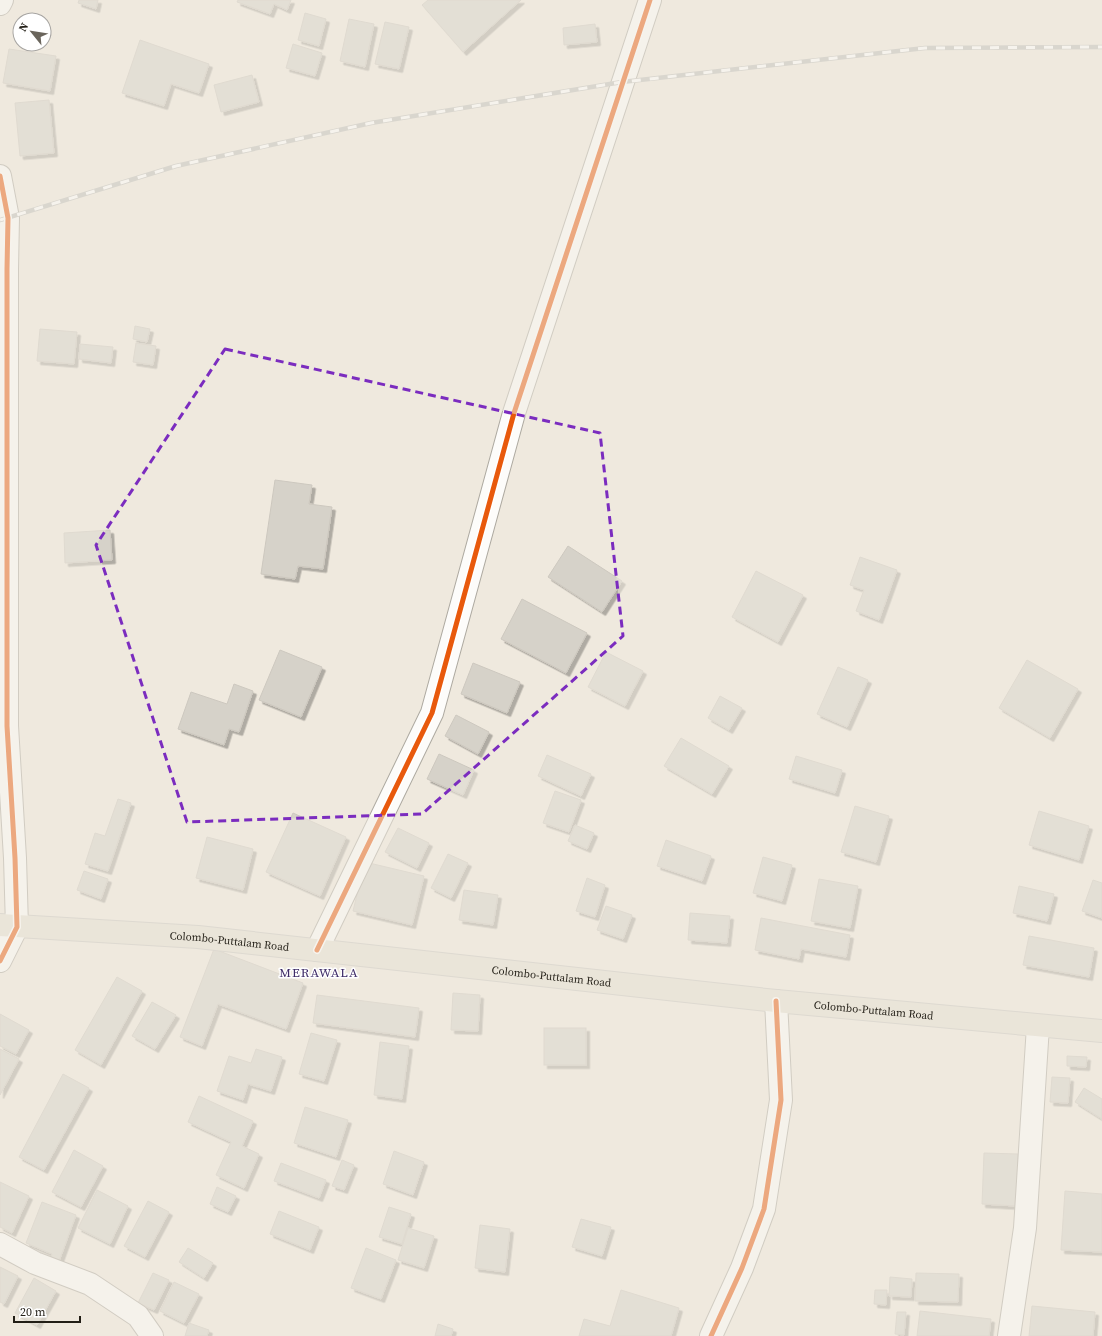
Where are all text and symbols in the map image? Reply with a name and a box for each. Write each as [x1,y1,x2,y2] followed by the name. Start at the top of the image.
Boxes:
[12,12,52,52] north arrow
[15,20,32,34] text: N
[169,928,291,955] street label: Colombo-Puttalam Road
[491,963,613,991] street label: Colombo-Puttalam Road
[279,964,359,981] district label: MERAWALA
[813,998,935,1024] street label: Colombo-Puttalam Road
[14,1298,80,1324] scale bar
[20,1304,46,1320] text: 20 m

